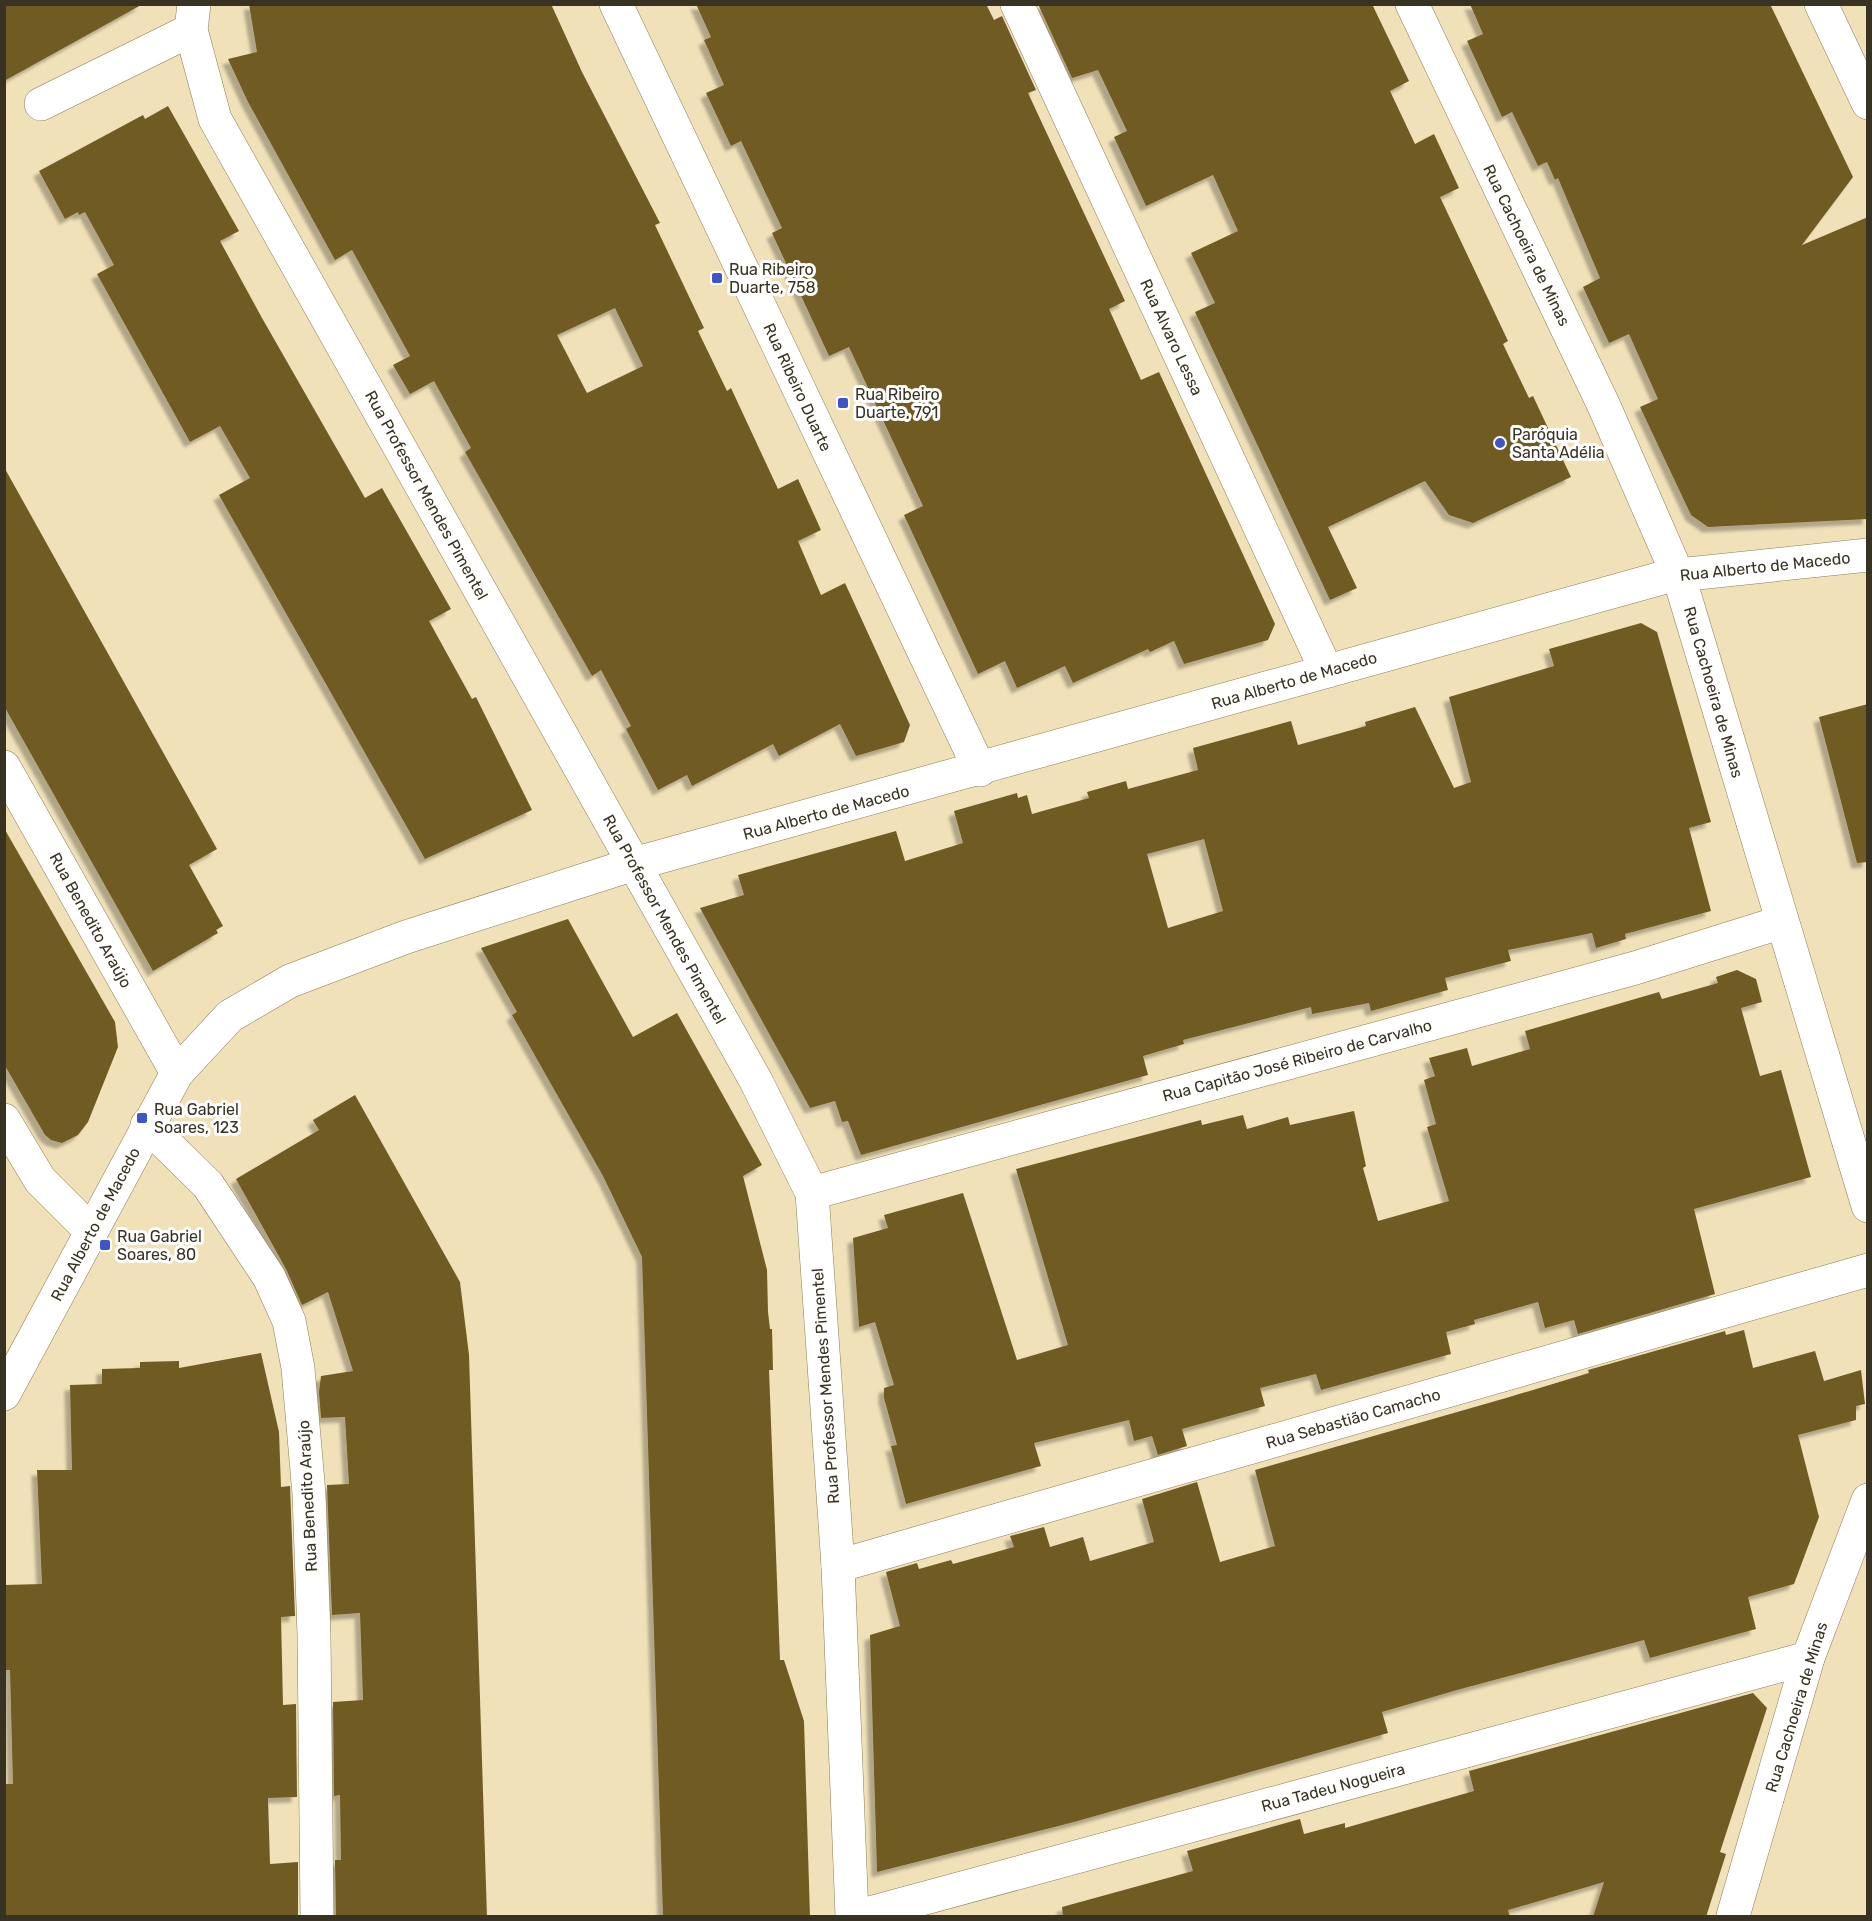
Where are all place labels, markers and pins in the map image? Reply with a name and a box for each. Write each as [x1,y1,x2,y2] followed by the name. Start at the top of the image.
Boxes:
[729,260,816,297] place label: Rua Ribeiro Duarte, 758
[710,271,724,285] marker: Rua Ribeiro Duarte, 758
[855,385,940,422] place label: Rua Ribeiro Duarte, 791
[836,396,850,410] marker: Rua Ribeiro Duarte, 791
[1512,425,1605,462] place label: Paróquia Santa Adélia
[1493,436,1507,450] marker: Paróquia Santa Adélia
[154,1100,239,1137] place label: Rua Gabriel Soares, 123
[135,1111,149,1125] marker: Rua Gabriel Soares, 123
[117,1227,202,1264] place label: Rua Gabriel Soares, 80
[98,1238,112,1252] marker: Rua Gabriel Soares, 80

